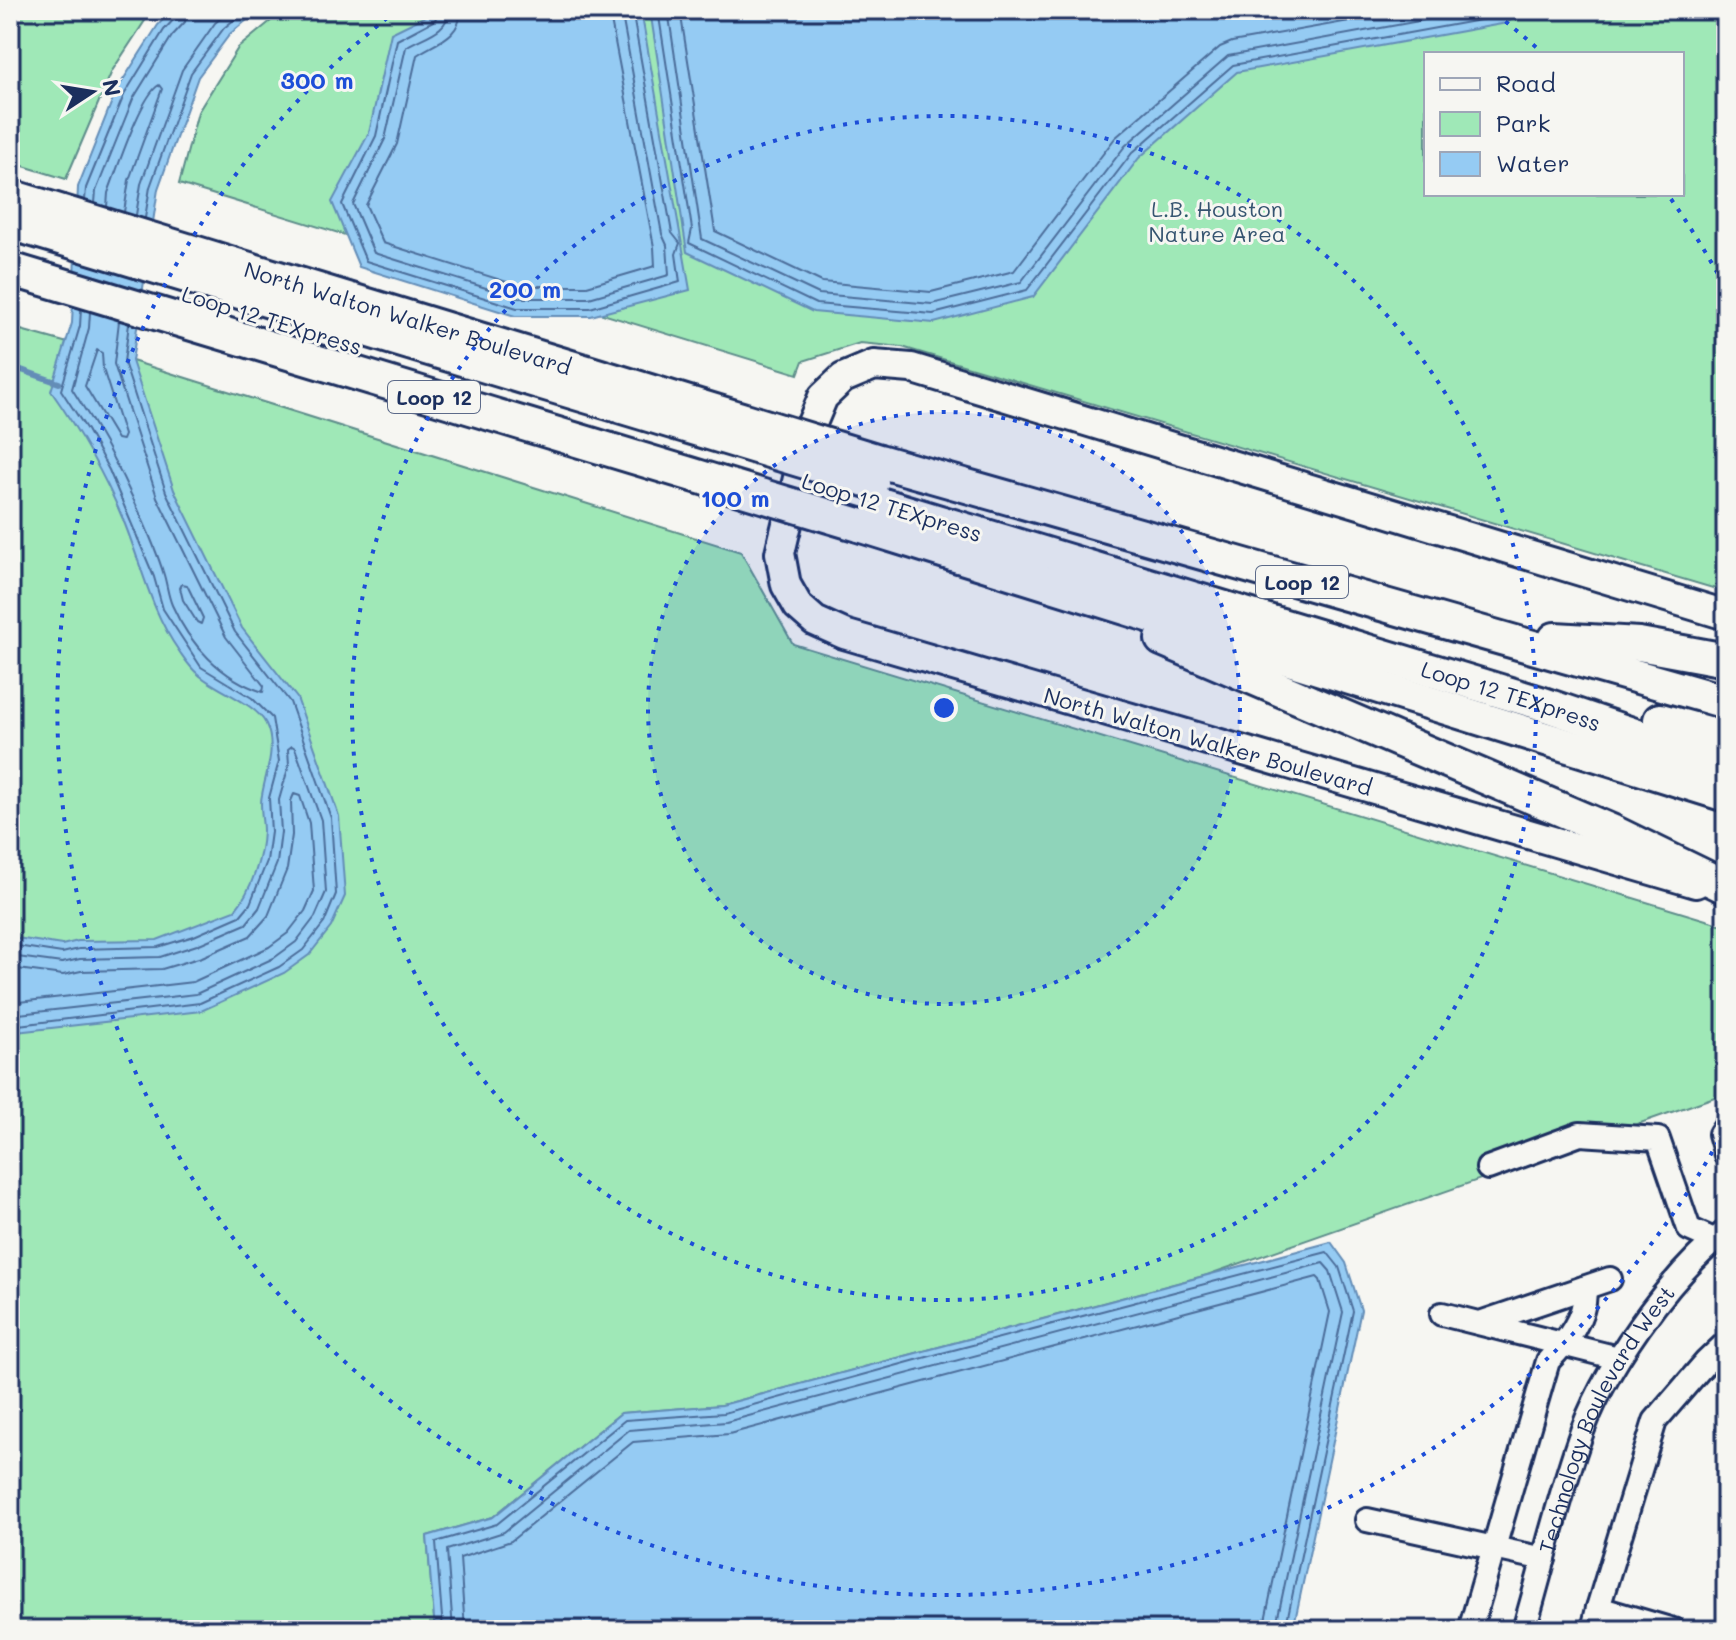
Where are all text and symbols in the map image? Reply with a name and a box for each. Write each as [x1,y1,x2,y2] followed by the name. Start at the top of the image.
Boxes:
[52,52,132,132] north arrow
[1424,52,1684,196] legend
[281,64,353,95] text: 300 m
[1496,67,1556,98] text: Road
[96,77,128,99] text: N
[1496,107,1550,138] text: Park
[1496,147,1570,178] text: Water
[1149,194,1285,248] park label: L.B. Houston Nature Area
[241,254,575,381] street label: North Walton Walker Boulevard
[489,273,561,304] text: 200 m
[179,279,365,361] street label: Loop 12 TEXpress
[388,381,480,413] road number: Loop 12
[799,466,985,548] street label: Loop 12 TEXpress
[700,482,770,513] text: 100 m
[1256,566,1348,598] road number: Loop 12
[1418,654,1605,737] street label: Loop 12 TEXpress
[1041,680,1376,802] street label: North Walton Walker Boulevard
[930,694,958,722] centre of rings
[1531,1279,1680,1556] street label: Technology Boulevard West

